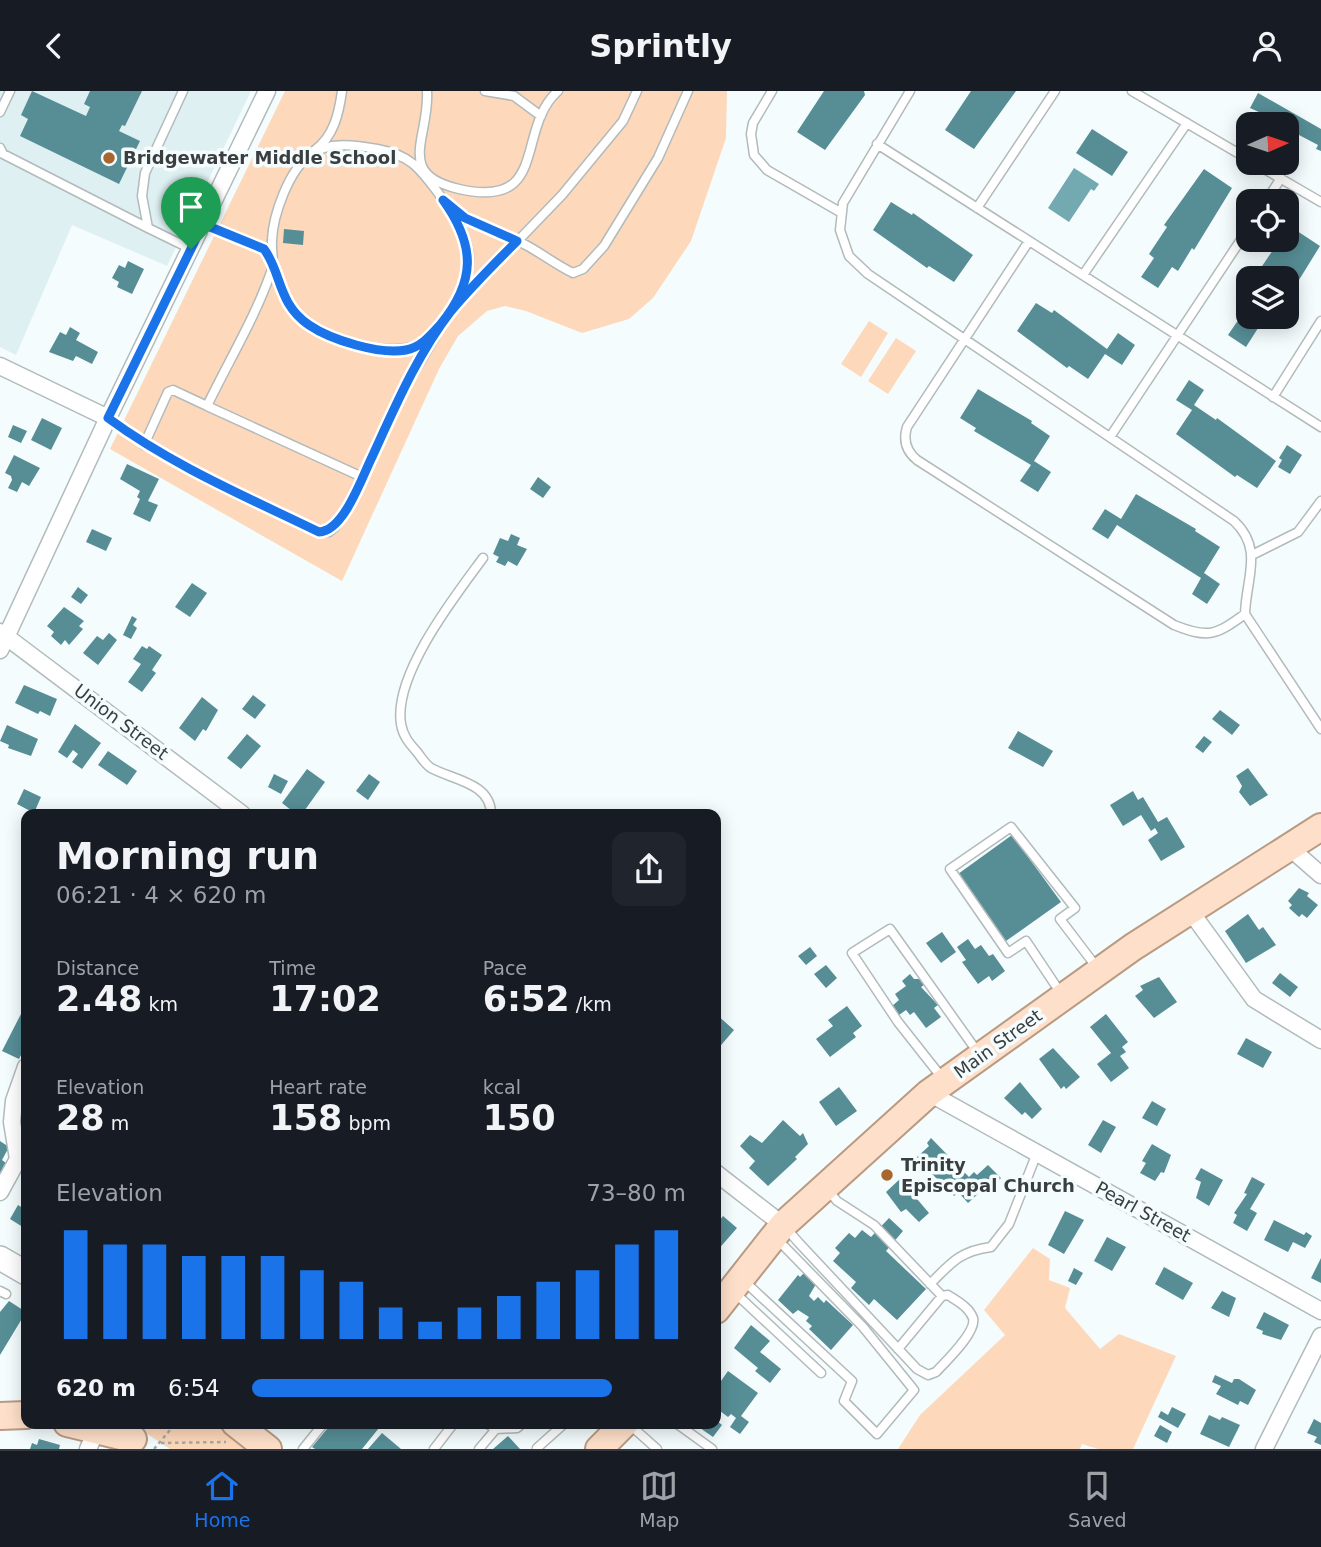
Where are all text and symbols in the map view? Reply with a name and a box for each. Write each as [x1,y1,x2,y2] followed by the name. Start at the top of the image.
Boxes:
[35,27,73,65] icon: back
[589,27,732,65] text: Sprintly
[1248,27,1286,65] icon: person
[1236,112,1298,175] north arrow
[1236,112,1299,329] map controls
[123,147,396,168] place label: Bridgewater Middle School
[101,150,117,166] marker: Bridgewater Middle School
[161,177,221,249] pin
[172,188,210,226] icon: arrive
[1236,189,1299,252] button: locate
[1236,266,1299,329] button: layers
[70,679,173,764] street label: Union Street
[612,832,686,906] button: share
[56,834,319,878] text: Morning run
[56,882,266,908] text: 06:21 · 4 × 620 m
[56,957,139,979] text: Distance
[269,957,316,979] text: Time
[483,957,527,979] text: Pace
[56,979,142,1019] text: 2.48
[269,979,381,1019] text: 17:02
[483,979,570,1019] text: 6:52
[142,993,178,1015] text: km
[570,993,612,1015] text: /km
[950,1005,1046,1082] street label: Main Street
[56,1076,144,1098] text: Elevation
[269,1076,367,1098] text: Heart rate
[483,1076,521,1098] text: kcal
[56,1098,105,1138] text: 28
[269,1098,342,1138] text: 158
[483,1098,556,1138] text: 150
[105,1112,129,1134] text: m
[342,1112,391,1134] text: bpm
[901,1154,1075,1196] place label: Trinity Episcopal Church
[879,1167,895,1183] marker: Trinity Episcopal Church
[1092,1177,1194,1246] street label: Pearl Street
[56,1180,163,1206] text: Elevation
[586,1180,686,1206] text: 73–80 m
[56,1375,136,1401] text: 620 m
[168,1375,220,1401] text: 6:54
[194,1467,250,1531] tab: Home
[639,1467,679,1531] tab: Map
[1068,1467,1127,1531] tab: Saved

